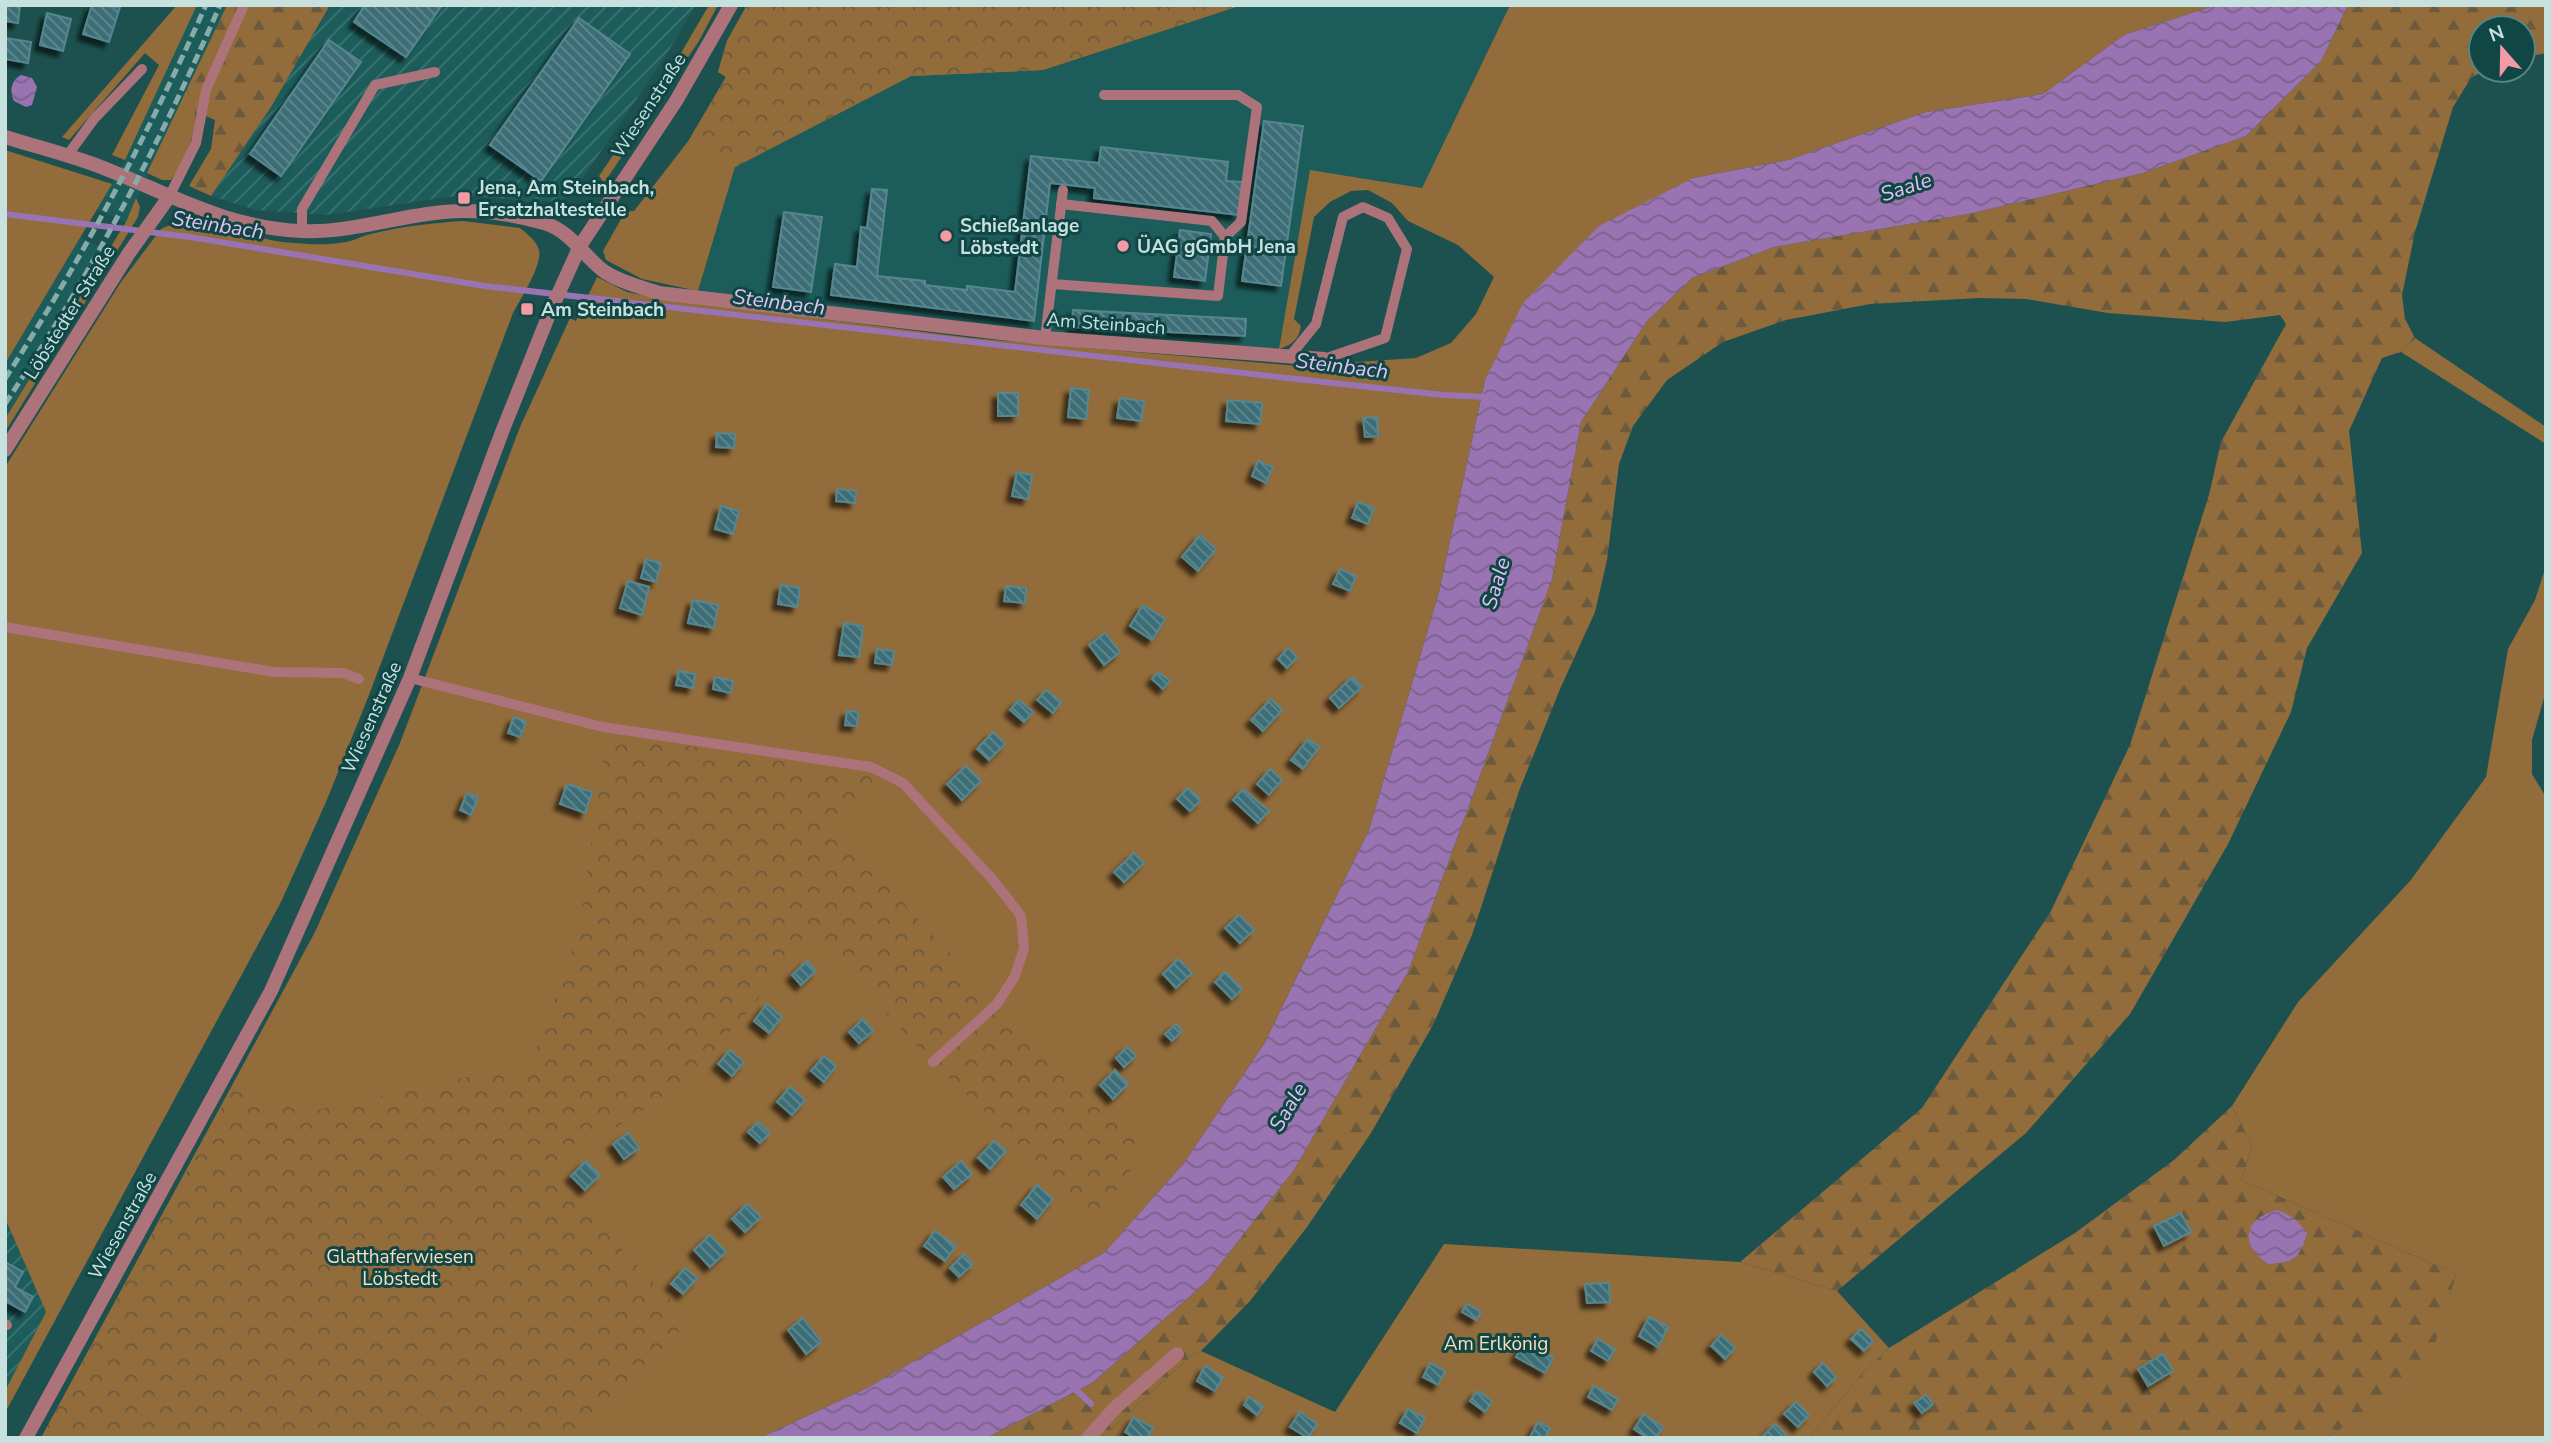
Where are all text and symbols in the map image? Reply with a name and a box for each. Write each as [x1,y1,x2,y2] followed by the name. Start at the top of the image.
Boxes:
[2467,14,2537,84] north arrow
[2485,19,2508,49] text: N
[605,48,692,163] street label: Wiesenstraße
[1877,166,1935,208] water label: Saale
[477,175,654,223] place label: Jena, Am Steinbach, Ersatzhaltestelle
[456,190,472,206] marker: Jena, Am Steinbach, Ersatzhaltestelle
[170,204,266,246] water label: Steinbach
[960,213,1079,261] place label: Schießanlage Löbstedt
[938,228,954,244] marker: Schießanlage Löbstedt
[1137,234,1296,260] place label: ÜAG gGmbH Jena
[1115,238,1131,254] marker: ÜAG gGmbH Jena
[18,240,122,385] street label: Löbstedter Straße
[731,282,827,322] water label: Steinbach
[541,297,664,323] place label: Am Steinbach
[519,301,535,317] marker: Am Steinbach
[1046,307,1166,341] street label: Am Steinbach
[1294,346,1390,386] water label: Steinbach
[1475,554,1517,612] water label: Saale
[336,657,408,777] street label: Wiesenstraße
[1262,1077,1314,1137] water label: Saale
[82,1167,163,1284] street label: Wiesenstraße
[326,1244,474,1292] park label: Glatthaferwiesen Löbstedt
[1444,1331,1548,1357] park label: Am Erlkönig

